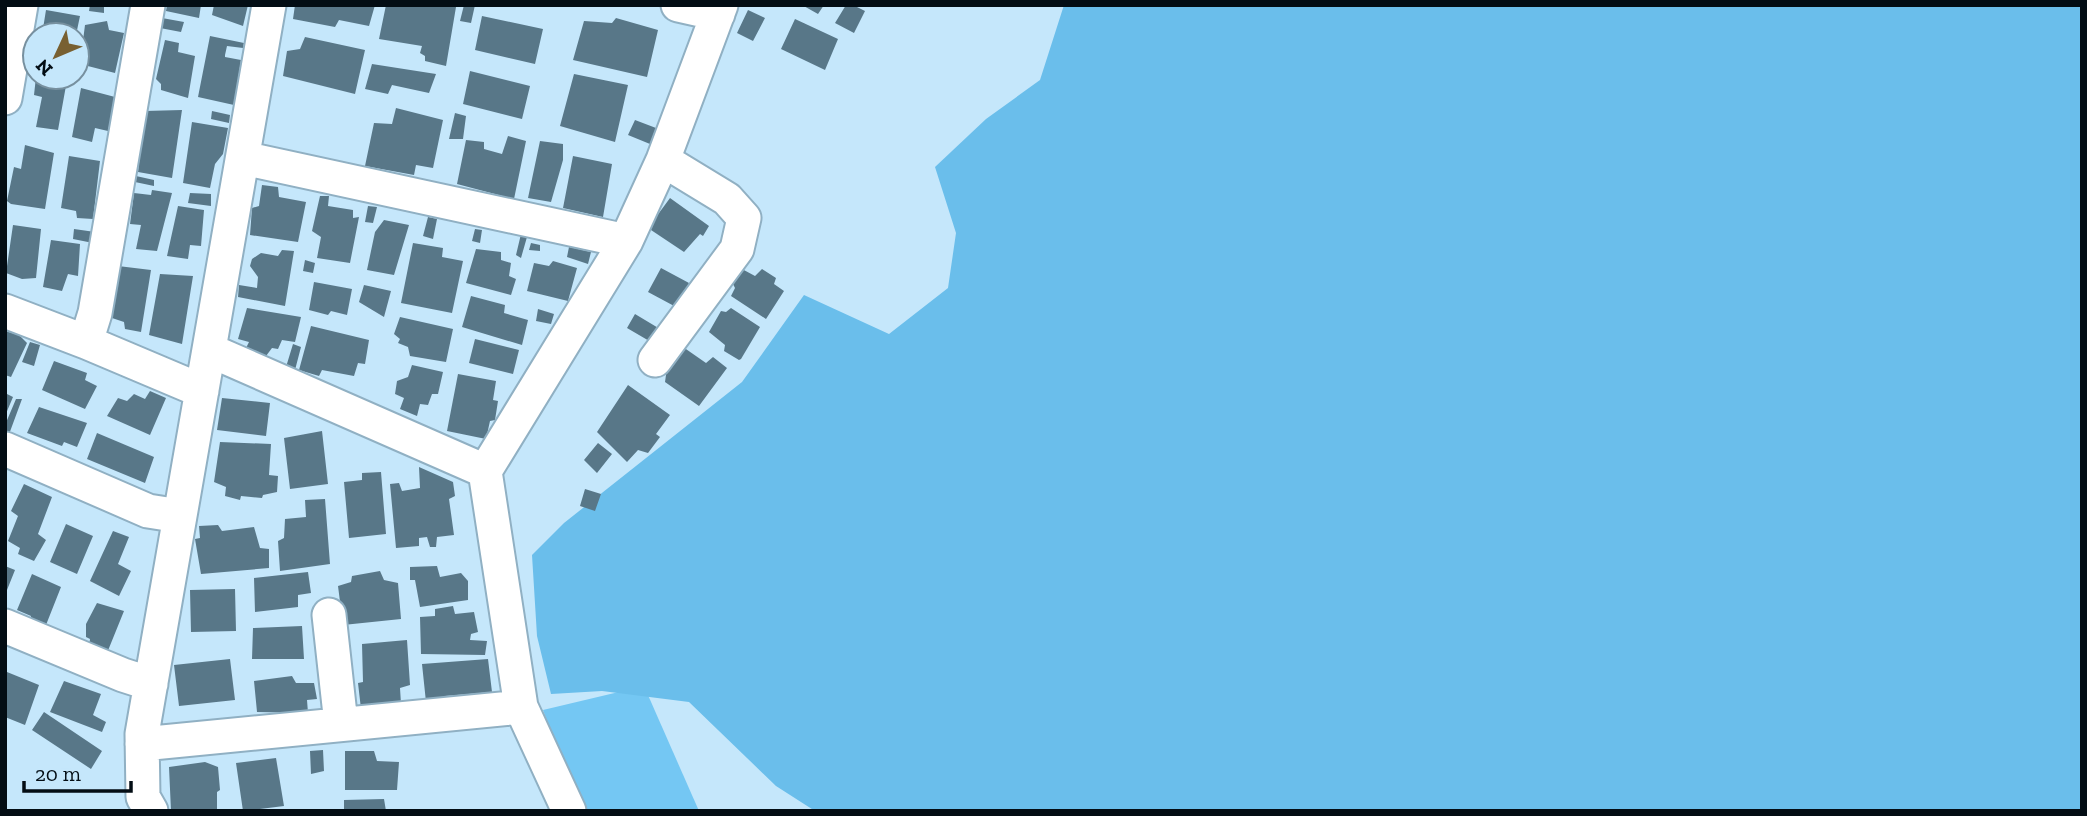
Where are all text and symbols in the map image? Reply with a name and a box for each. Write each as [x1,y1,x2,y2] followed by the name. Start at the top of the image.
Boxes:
[21,21,91,91] north arrow
[31,54,57,81] text: N
[24,750,131,794] scale bar
[35,761,81,786] text: 20 m

